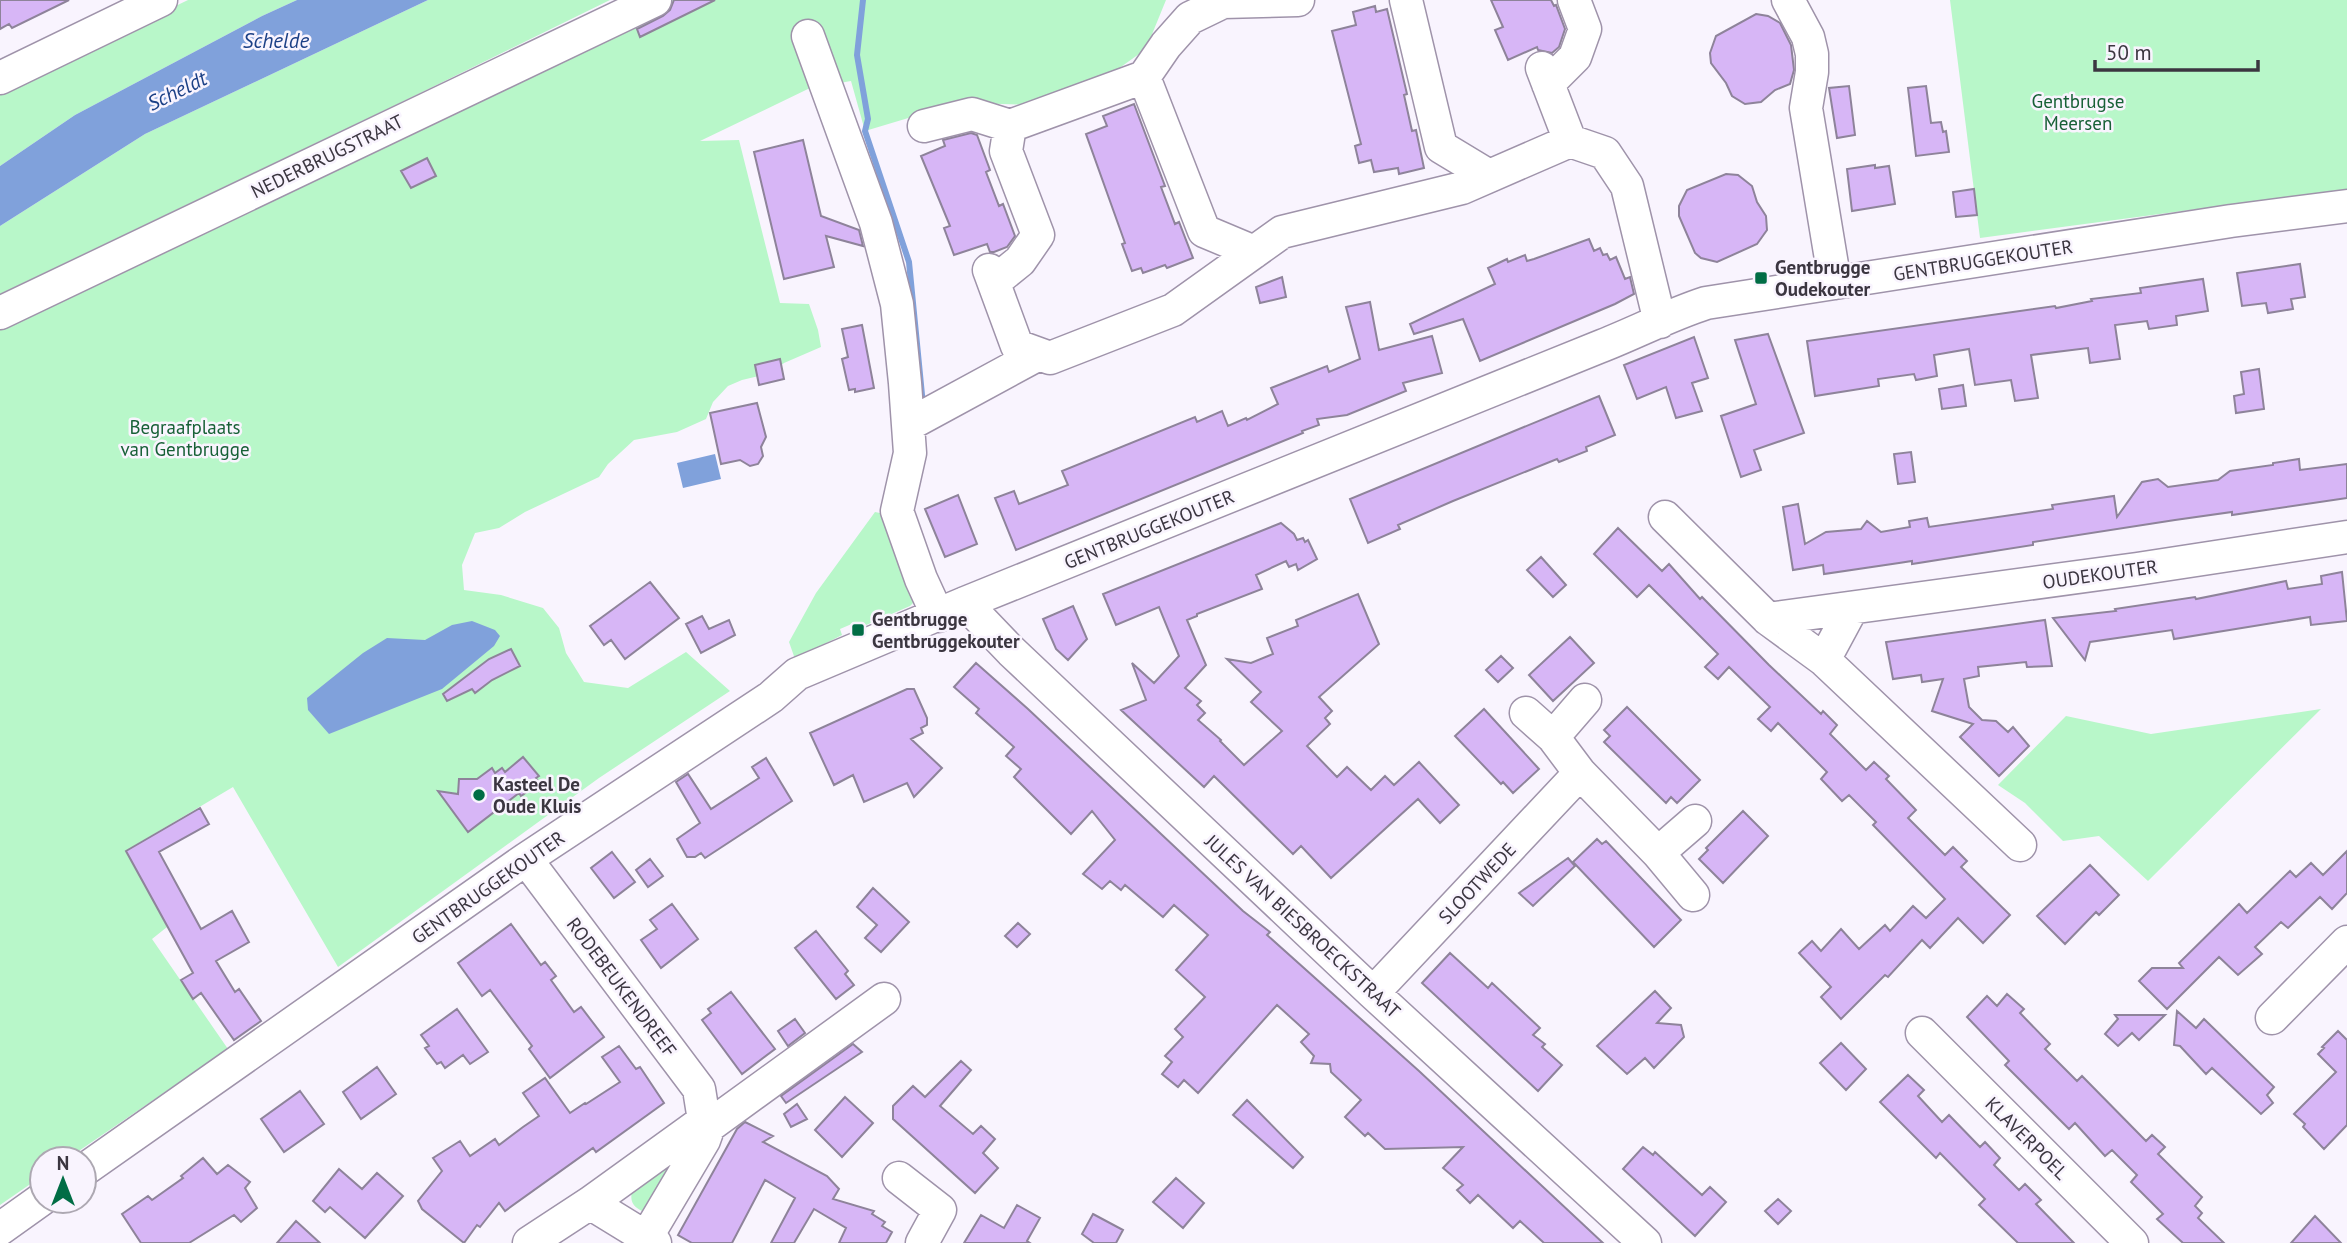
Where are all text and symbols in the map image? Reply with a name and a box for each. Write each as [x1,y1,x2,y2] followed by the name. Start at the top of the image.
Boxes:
[243,27,309,54] water label: Schelde
[2095,28,2258,72] scale bar
[2106,39,2152,66] text: 50 m
[142,64,212,117] water label: Scheldt
[2032,89,2124,135] park label: Gentbrugse Meersen
[247,109,407,203] street label: NEDERBRUGSTRAAT
[1892,234,2074,286] street label: GENTBRUGGEKOUTER
[1775,255,1871,301] place label: Gentbrugge Oudekouter
[1753,270,1769,286] marker: Gentbrugge Oudekouter
[120,415,250,461] park label: Begraafplaats van Gentbrugge
[1060,484,1238,574] street label: GENTBRUGGEKOUTER
[2041,554,2159,594] street label: OUDEKOUTER
[872,607,1020,653] place label: Gentbrugge Gentbruggekouter
[850,622,866,638] marker: Gentbrugge Gentbruggekouter
[493,772,581,818] place label: Kasteel De Oude Kluis
[471,787,487,803] marker: Kasteel De Oude Kluis
[407,825,569,949] street label: GENTBRUGGEKOUTER
[1200,828,1406,1023] street label: JULES VAN BIESBROECKSTRAAT
[1433,837,1521,929] street label: SLOOTWEDE
[562,913,682,1061] street label: RODEBEUKENDREEF
[1981,1092,2074,1185] street label: KLAVERPOEL
[28,1145,98,1215] north arrow
[57,1151,69,1175] text: N

